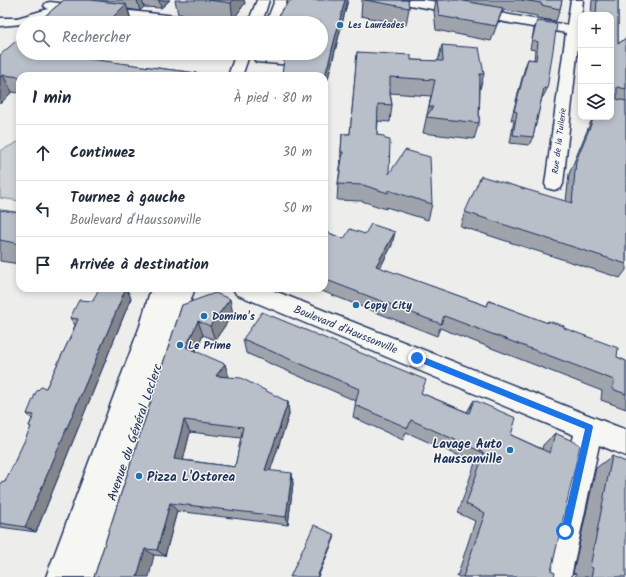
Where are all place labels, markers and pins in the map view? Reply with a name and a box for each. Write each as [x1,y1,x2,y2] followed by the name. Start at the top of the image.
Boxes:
[348,18,405,33] place label: Les Lauréades
[335,20,345,30] marker: Les Lauréades
[364,297,412,315] place label: Copy City
[351,300,361,310] marker: Copy City
[212,308,256,326] place label: Domino's
[199,311,209,321] marker: Domino's
[188,337,231,355] place label: Le Prime
[175,340,185,350] marker: Le Prime
[432,434,503,470] place label: Lavage Auto Haussonville
[505,445,515,455] marker: Lavage Auto Haussonville
[147,467,236,488] place label: Pizza L'Ostorea
[134,471,144,481] marker: Pizza L'Ostorea

